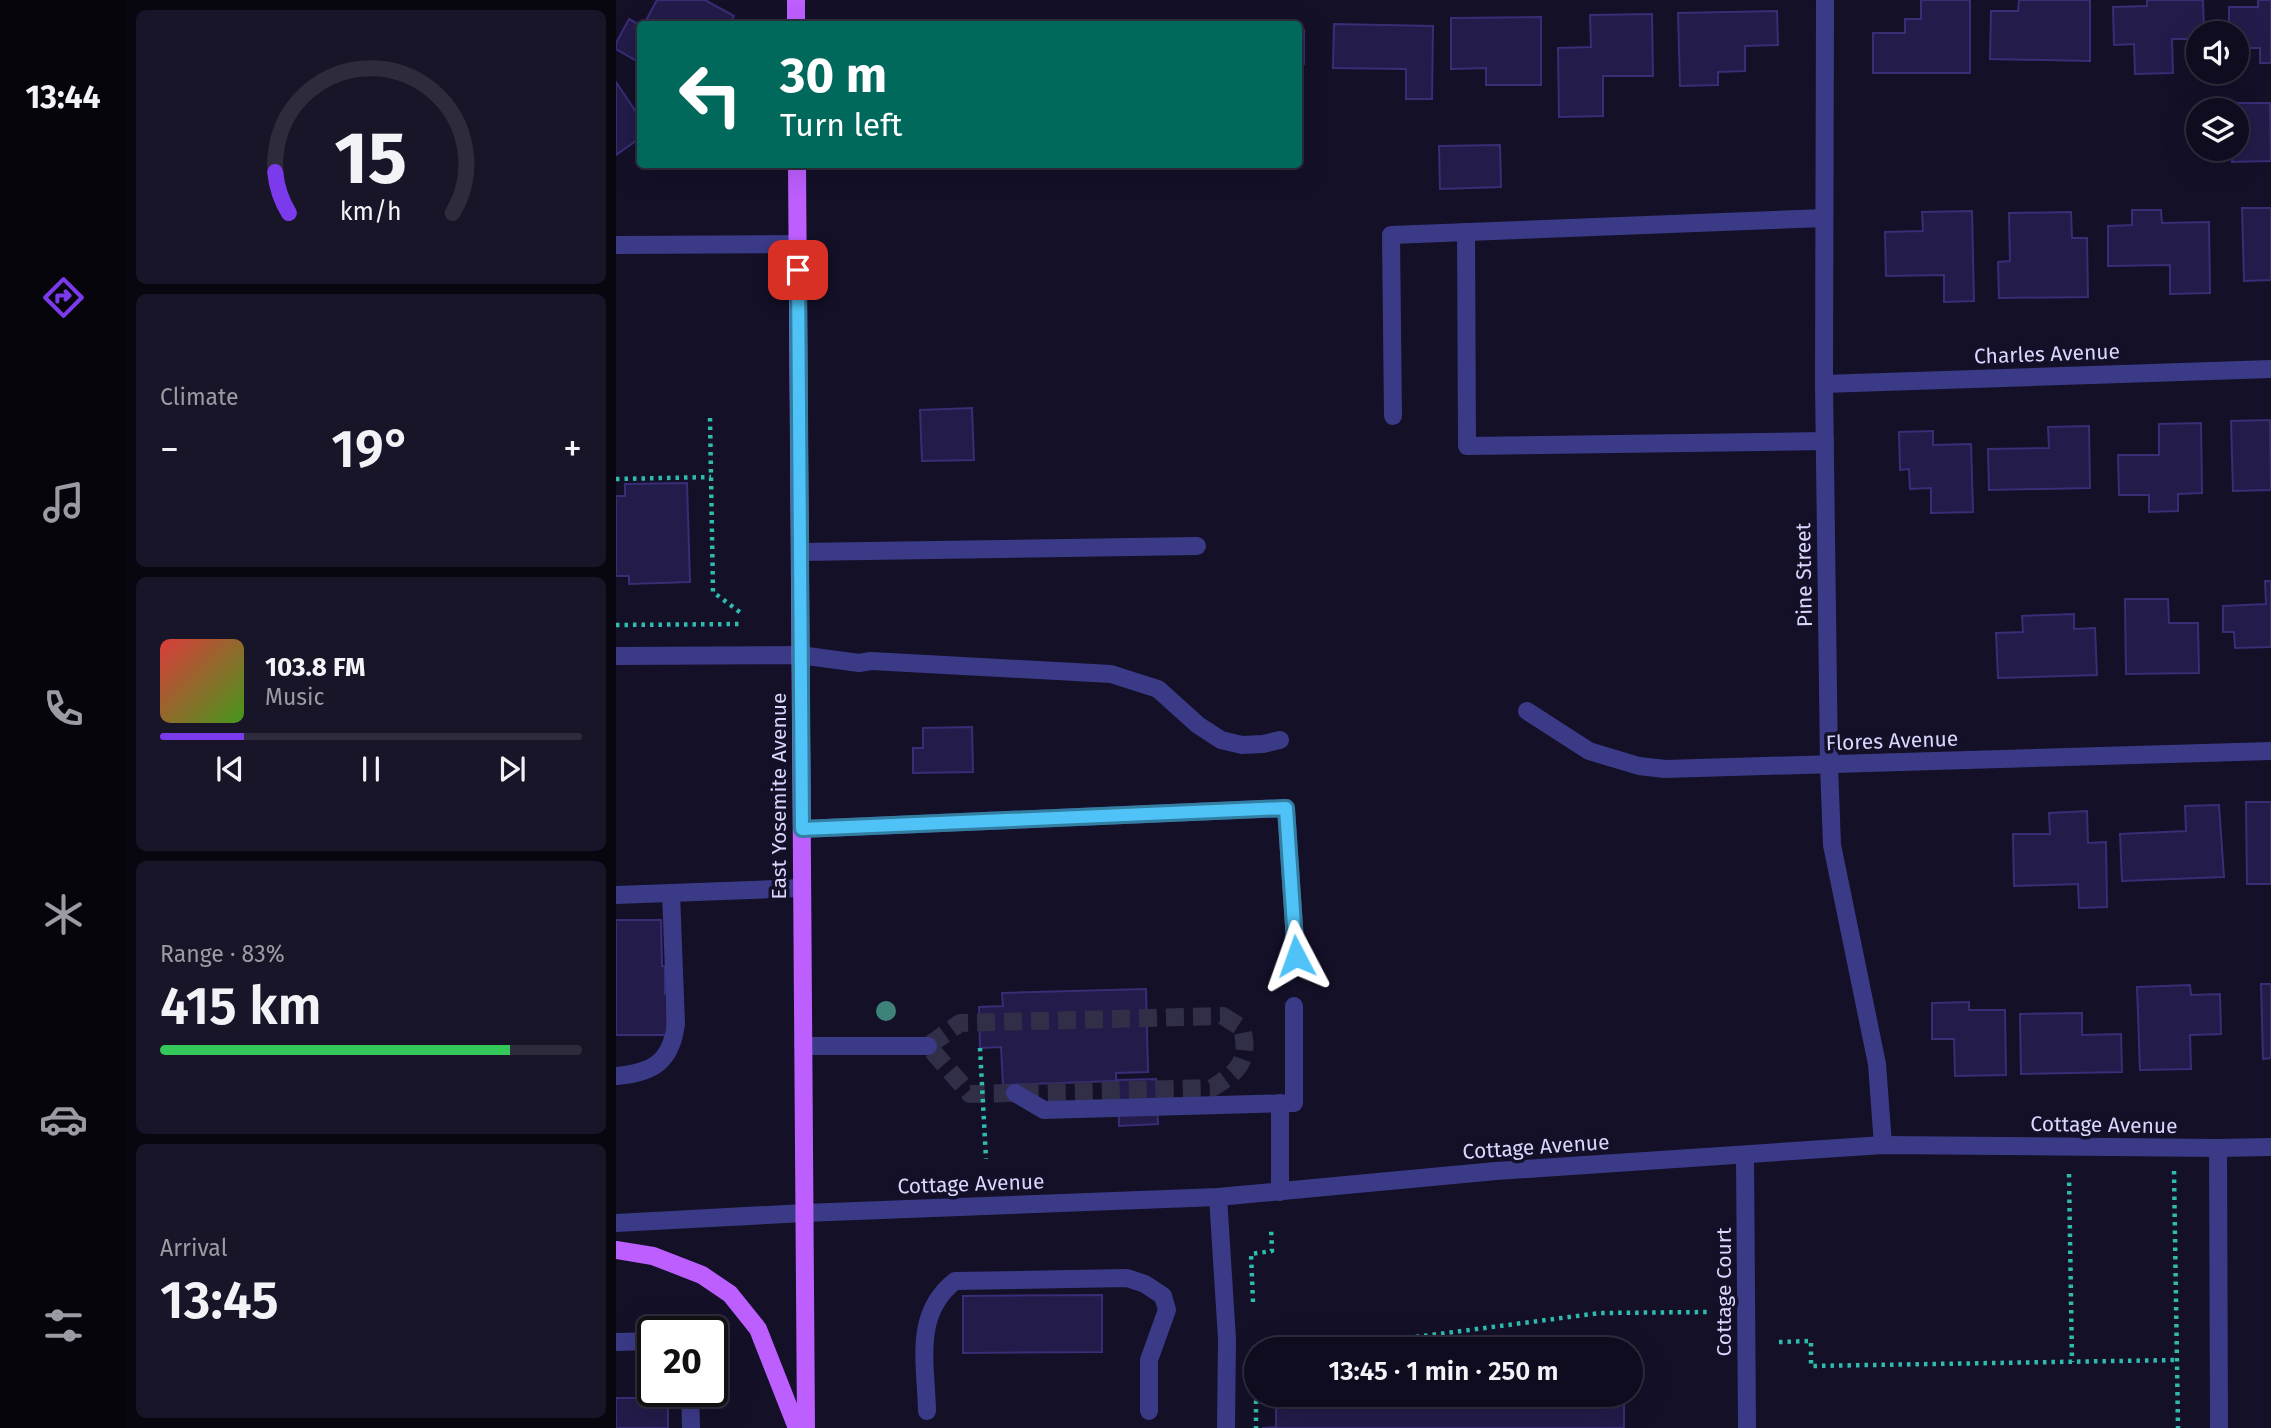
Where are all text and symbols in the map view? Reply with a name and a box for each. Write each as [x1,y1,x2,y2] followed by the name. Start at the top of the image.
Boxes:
[2186,21,2249,161] map controls
[2186,21,2249,84] button: sound
[780,46,887,105] text: 30 m
[665,49,756,140] icon: left
[25,78,101,116] text: 13:44
[2186,98,2249,161] button: layers
[780,106,902,144] text: Turn left
[335,115,407,202] text: 15
[340,197,402,227] text: km/h
[768,240,828,300] pin
[779,251,817,289] icon: arrive
[39,273,88,322] icon: directions
[1974,338,2120,370] street label: Charles Avenue
[160,383,239,411] text: Climate
[331,418,411,481] text: 19°
[160,426,179,472] text: −
[563,426,582,472] text: +
[39,478,88,527] icon: music
[1790,522,1818,627] street label: Pine Street
[265,652,365,683] text: 103.8 FM
[265,683,325,711] text: Music
[39,684,88,733] icon: phone
[766,693,792,899] street label: East Yosemite Avenue
[1825,726,1959,756] street label: Flores Avenue
[211,750,249,788] icon: previous
[352,750,390,788] icon: pause
[493,750,531,788] icon: next
[39,890,88,939] icon: climate
[1259,919,1333,993] position arrow
[160,940,285,968] text: Range · 83%
[160,975,322,1038] text: 415 km
[39,1095,88,1144] icon: car
[2030,1111,2178,1139] street label: Cottage Avenue
[1462,1129,1610,1165] street label: Cottage Avenue
[897,1168,1045,1200] street label: Cottage Avenue
[1711,1227,1737,1356] street label: Cottage Court
[160,1234,227,1262] text: Arrival
[160,1269,279,1332] text: 13:45
[39,1301,88,1350] icon: filters
[637,1316,728,1407] speed limit sign: 20
[1328,1356,1559,1387] text: 13:45 · 1 min · 250 m

